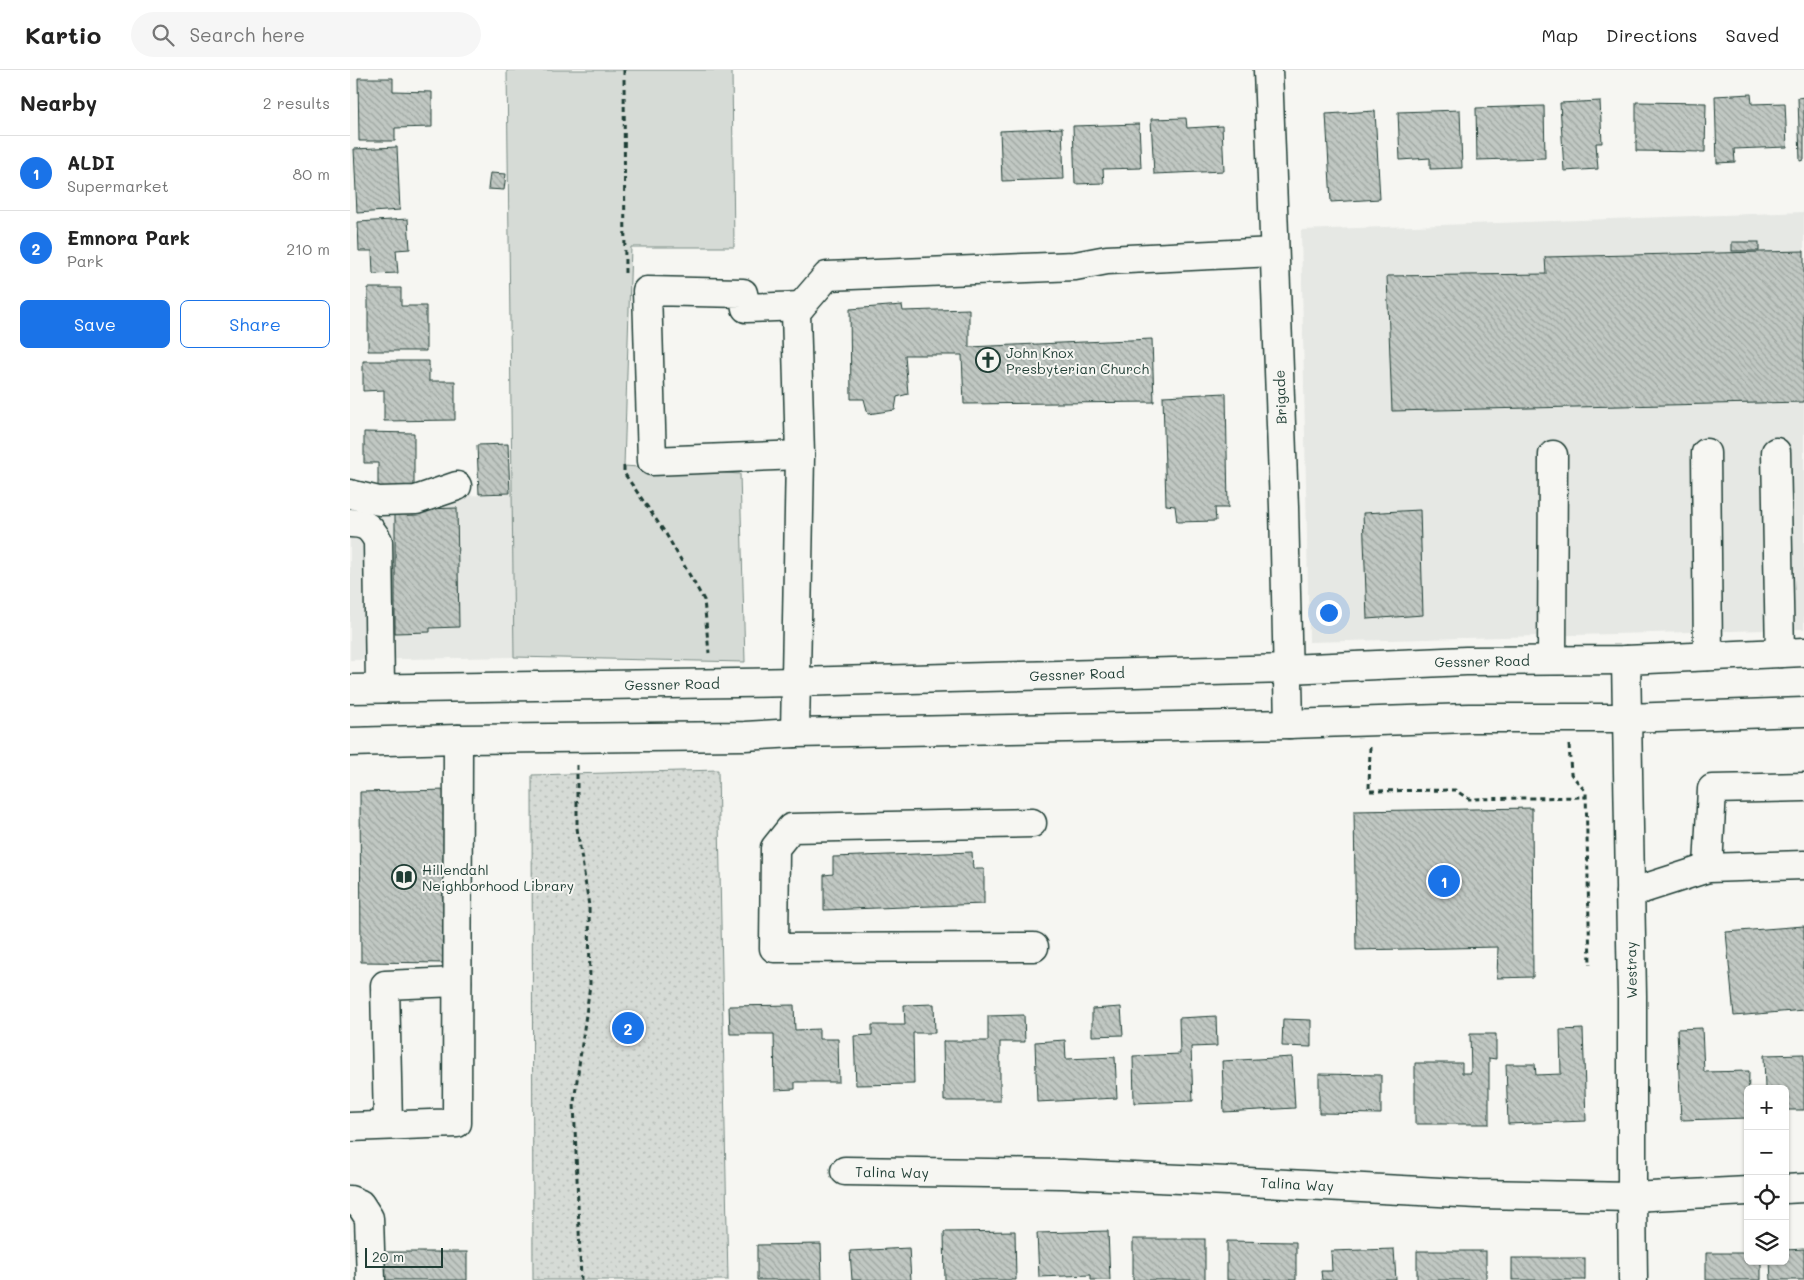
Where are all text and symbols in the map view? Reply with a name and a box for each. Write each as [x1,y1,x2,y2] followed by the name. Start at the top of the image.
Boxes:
[131,12,481,57] search box
[25,19,101,50] text: Kartio
[149,21,177,49] icon: search
[189,22,305,47] text: Search here
[1541,23,1578,47] text: Map
[1606,23,1698,47] text: Directions
[1726,23,1779,47] text: Saved
[20,89,97,116] text: Nearby
[263,92,330,113] text: 2 results
[67,150,115,175] text: ALDI
[32,163,40,184] text: 1
[293,163,330,184] text: 80 m
[67,175,169,196] text: Supermarket
[67,225,190,250] text: Emnora Park
[32,238,40,259] text: 2
[286,238,330,259] text: 210 m
[67,250,103,271] text: Park
[20,300,170,348] button: Save
[180,300,330,348] button: Share
[1006,343,1149,378] place label: John Knox Presbyterian Church
[975,347,1001,373] church icon: John Knox Presbyterian Church
[1270,369,1290,425] street label: Brigade
[1316,600,1342,626] your location
[1434,651,1530,671] street label: Gessner Road
[1029,663,1125,685] street label: Gessner Road
[624,674,720,694] street label: Gessner Road
[422,860,574,895] place label: Hillendahl Neighborhood Library
[1428,862,1460,900] pin: 1
[391,864,417,890] library icon: Hillendahl Neighborhood Library
[1621,941,1641,999] street label: Westray
[612,1009,644,1047] pin: 2
[1744,1085,1789,1265] map controls
[1744,1085,1789,1130] button: +
[1744,1130,1789,1175] button: −
[855,1162,929,1182] street label: Talina Way
[1260,1173,1334,1195] street label: Talina Way
[1744,1175,1789,1220] button: locate
[1744,1220,1789,1265] button: layers
[365,1245,442,1268] scale bar
[372,1247,404,1266] text: 20 m

